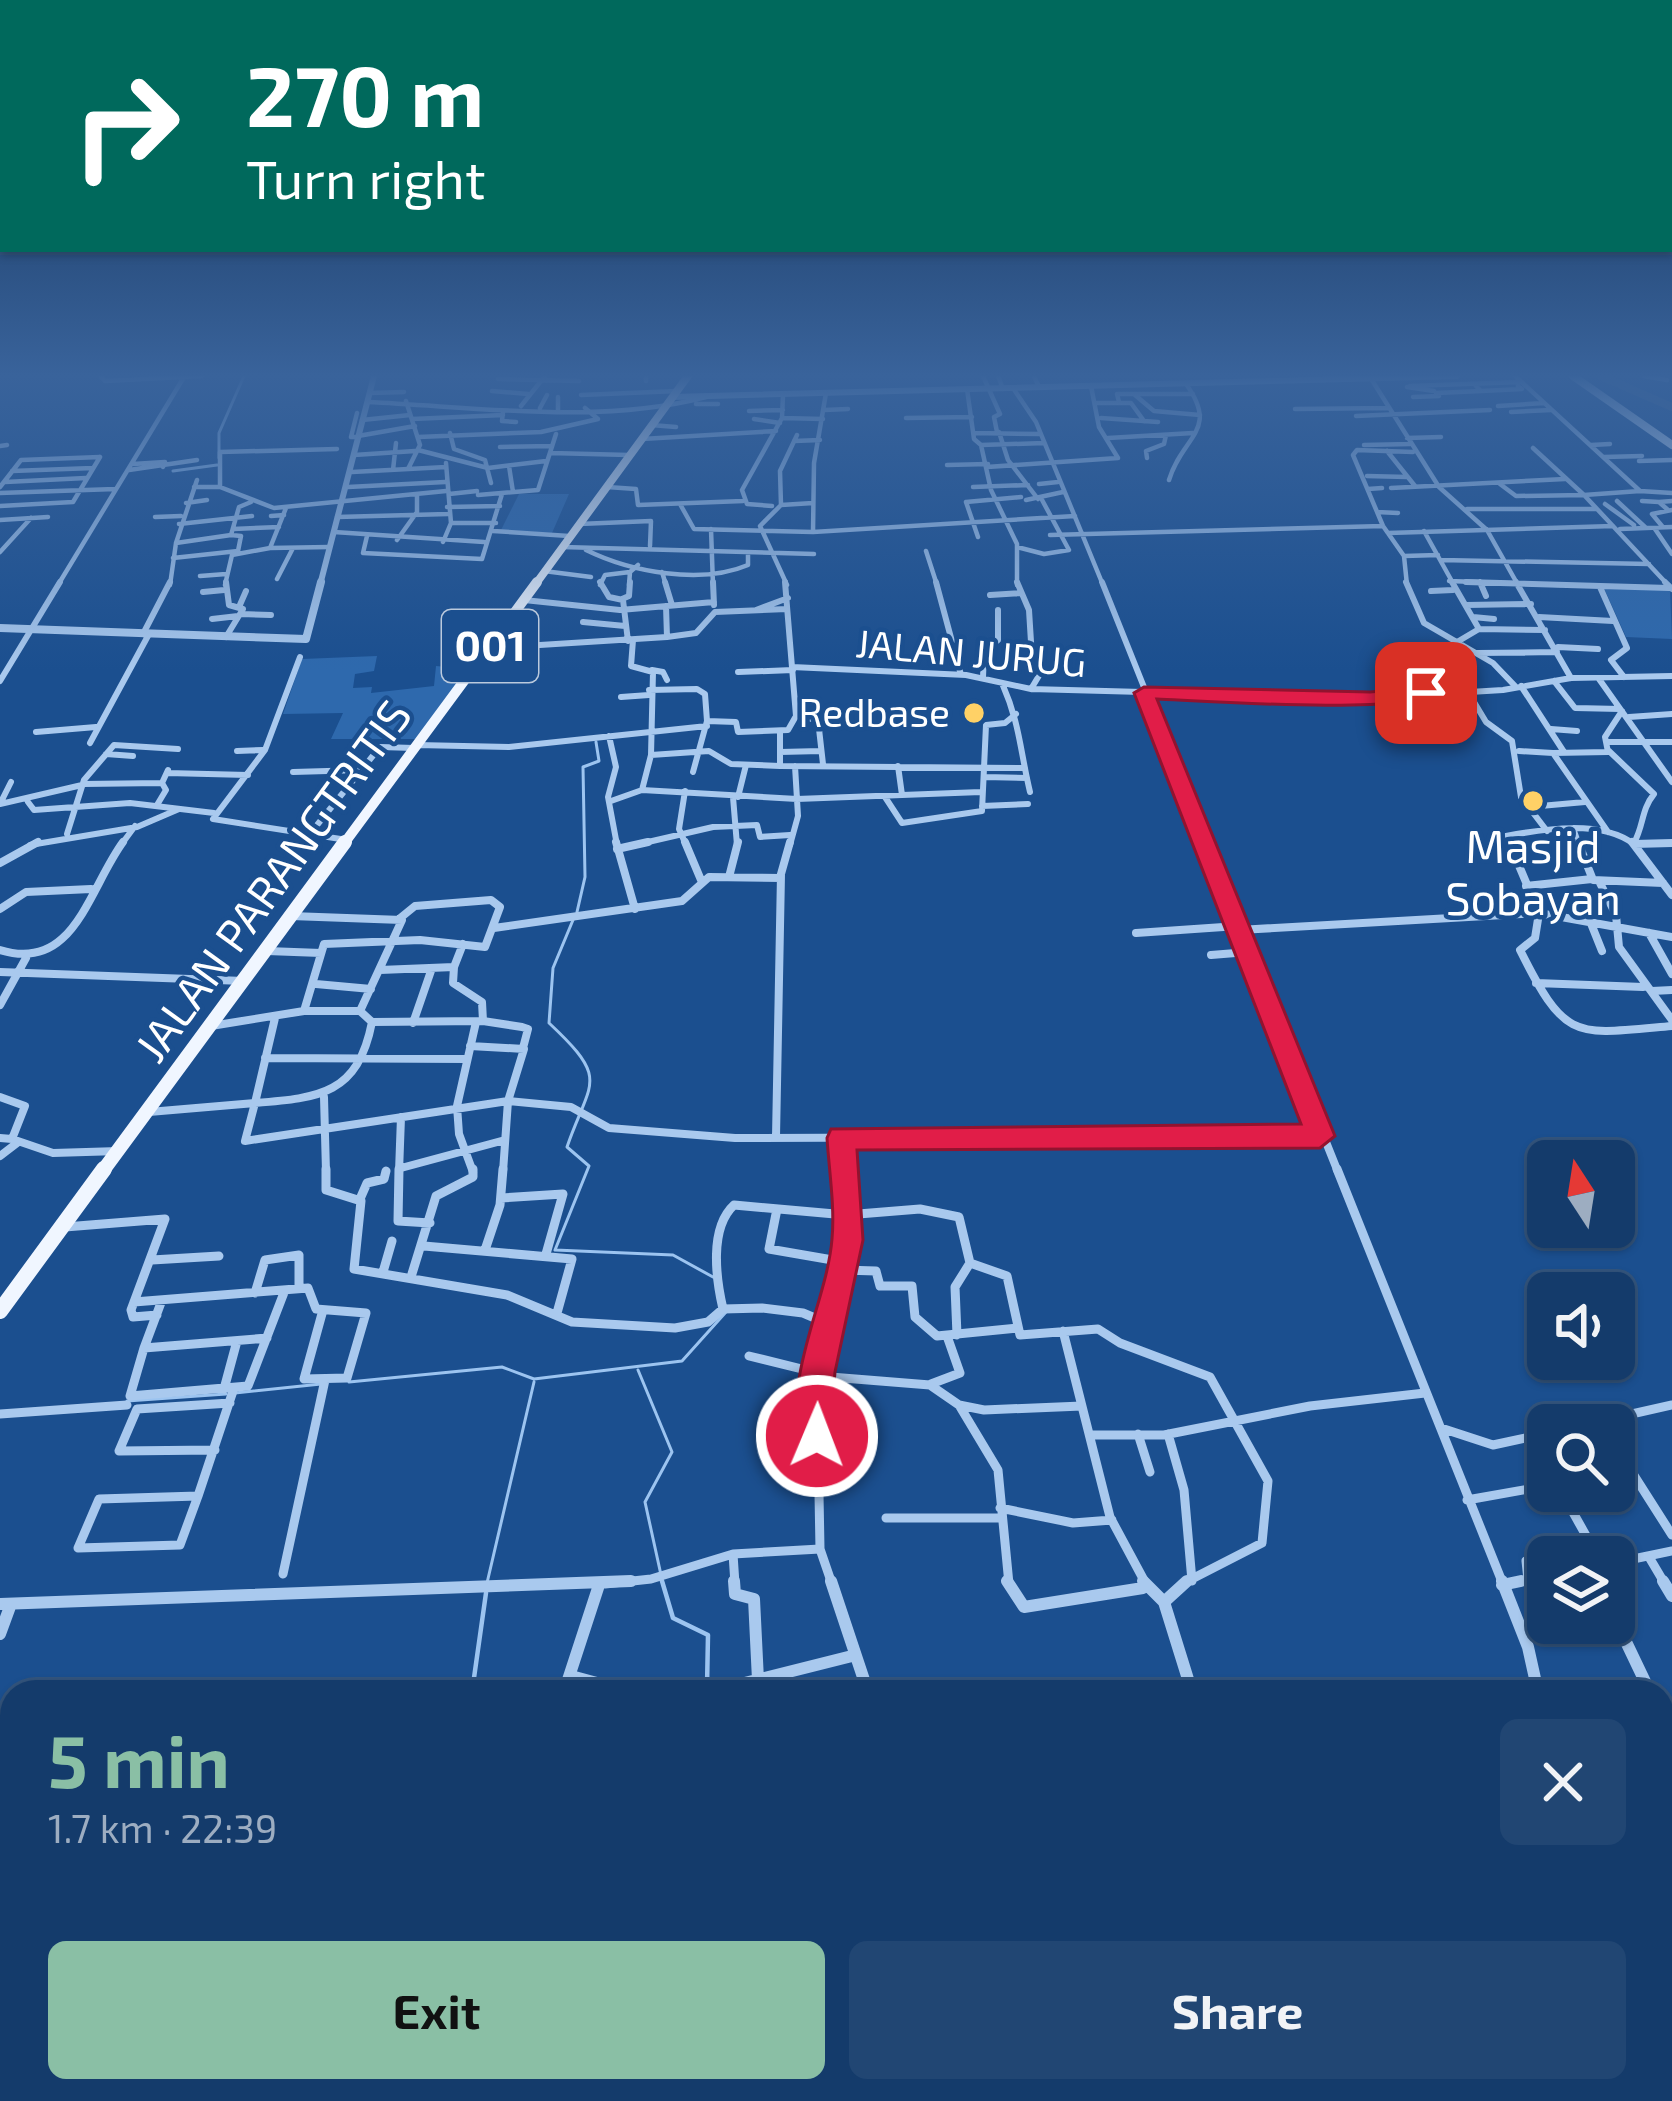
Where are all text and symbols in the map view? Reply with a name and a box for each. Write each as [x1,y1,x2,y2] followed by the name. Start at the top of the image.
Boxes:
[246,43,484,144] text: 270 m
[48,48,204,204] icon: right
[246,145,486,210] text: Turn right
[442,610,538,682] road number: 001
[854,618,1088,685] street label: JALAN JURUG
[1375,642,1477,744] pin
[1393,660,1459,726] icon: arrive
[798,688,950,735] place label: Redbase
[122,689,421,1071] street label: JALAN PARANGTRITIS
[961,700,987,726] marker: Redbase
[1520,788,1546,814] marker: Masjid Sobayan
[1445,818,1621,924] place label: Masjid Sobayan
[1527,1140,1635,1248] north arrow
[1527,1140,1635,1644] map controls
[1527,1272,1635,1380] button: sound
[754,1373,880,1499] position arrow
[1527,1404,1635,1512] button: search
[1527,1536,1635,1644] button: layers
[48,1716,230,1802] text: 5 min
[1500,1719,1626,1845] button: close
[48,1804,277,1851] text: 1.7 km · 22:39
[48,1941,825,2079] button: Exit
[849,1941,1626,2079] button: Share

